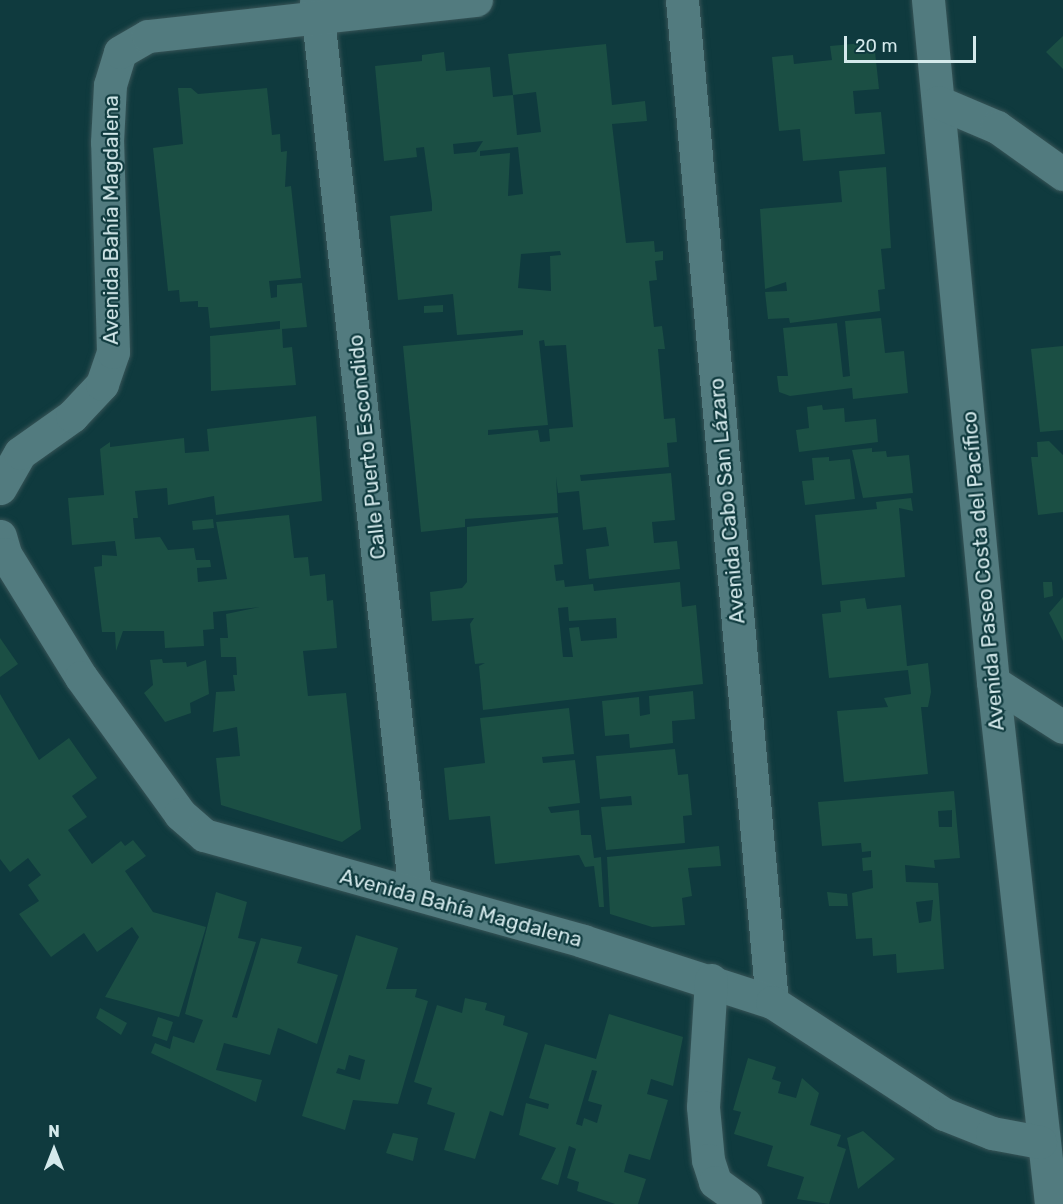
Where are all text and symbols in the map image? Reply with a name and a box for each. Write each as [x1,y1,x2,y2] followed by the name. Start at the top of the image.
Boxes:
[847,24,979,62] scale bar
[855,35,897,57] text: 20 m
[98,95,124,345] street label: Avenida Bahía Magdalena
[343,333,391,561] street label: Calle Puerto Escondido
[704,377,750,625] street label: Avenida Cabo San Lázaro
[956,410,1010,732] street label: Avenida Paseo Costa del Pacífico
[337,864,585,952] street label: Avenida Bahía Magdalena
[24,1120,84,1180] north arrow
[48,1122,60,1141] text: N

